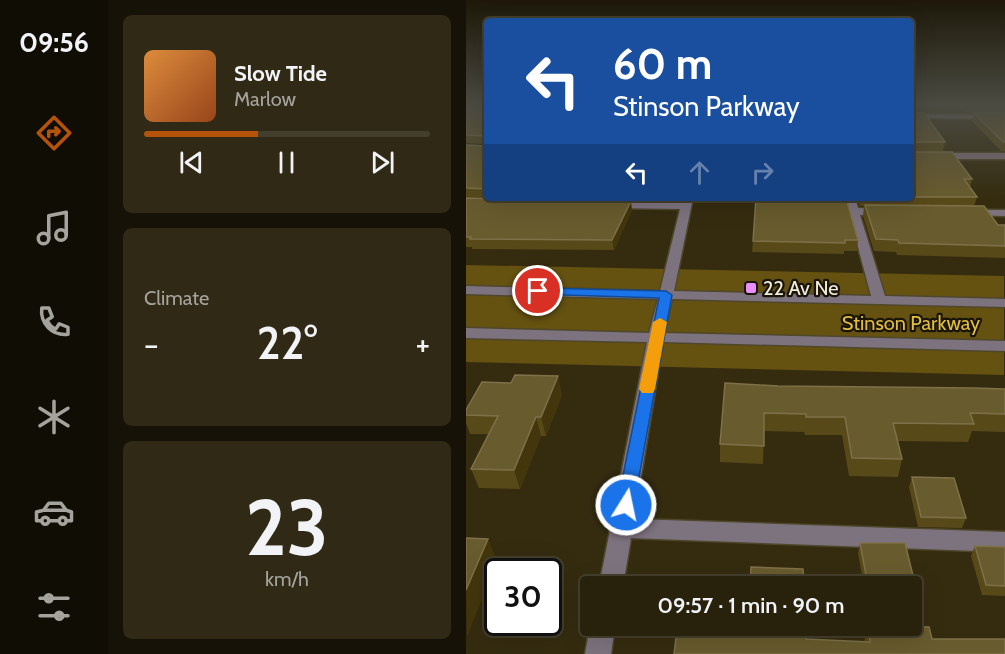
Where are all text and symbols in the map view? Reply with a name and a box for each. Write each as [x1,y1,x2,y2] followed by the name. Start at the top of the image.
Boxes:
[19,26,89,59] text: 09:56
[613,38,712,90] text: 60 m
[514,42,592,120] icon: left
[234,60,327,87] text: Slow Tide
[234,87,296,111] text: Marlow
[613,90,800,123] text: Stinson Parkway
[33,112,75,154] icon: directions
[175,146,208,179] icon: previous
[270,146,303,179] icon: pause
[366,146,399,179] icon: next
[620,156,653,189] icon: left
[683,156,716,189] icon: ahead
[746,156,779,189] icon: right
[33,207,75,249] icon: music
[512,265,563,316] pin
[521,274,554,307] icon: arrive
[763,276,838,300] place label: 22 Av Ne
[744,281,758,295] marker: 22 Av Ne
[144,286,209,310] text: Climate
[33,301,75,343] icon: phone
[842,311,980,335] park label: Stinson Parkway
[257,316,317,370] text: 22°
[144,324,159,364] text: −
[415,324,430,364] text: +
[33,396,75,438] icon: climate
[594,473,658,537] position arrow
[245,480,329,575] text: 23
[33,491,75,533] icon: car
[484,558,562,636] speed limit sign: 30
[265,567,309,591] text: km/h
[33,586,75,628] icon: filters
[658,592,844,619] text: 09:57 · 1 min · 90 m

